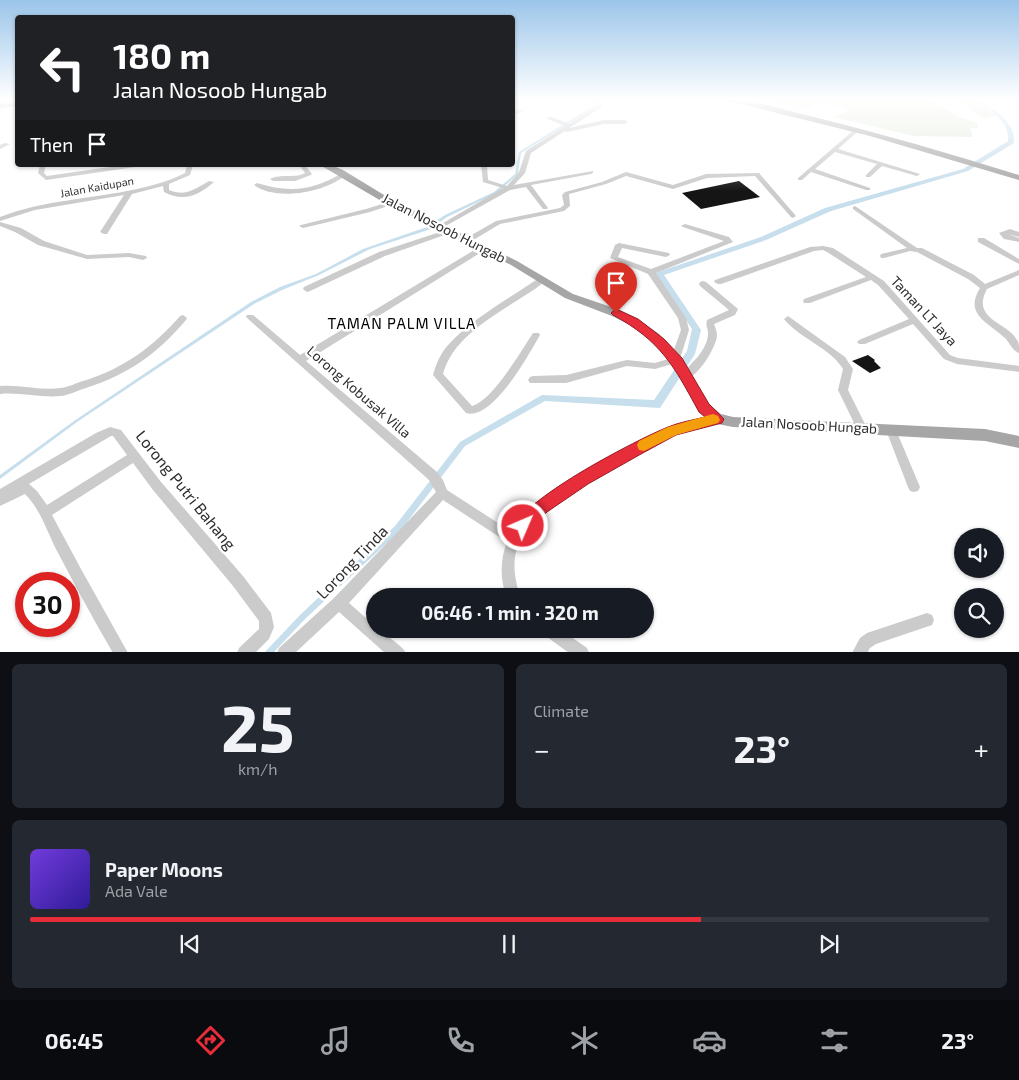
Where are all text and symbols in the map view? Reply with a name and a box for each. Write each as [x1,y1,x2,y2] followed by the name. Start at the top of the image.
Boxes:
[113,34,210,76] text: 180 m
[30,35,95,100] icon: left
[113,76,327,102] text: Jalan Nosoob Hungab
[83,130,111,158] icon: arrive
[30,133,73,156] text: Then
[59,174,135,199] street label: Jalan Kaidupan
[380,189,509,266] street label: Jalan Nosoob Hungab
[595,262,637,313] pin
[602,269,630,297] icon: arrive
[888,272,961,349] street label: Taman LT Jaya
[328,314,476,332] district label: TAMAN PALM VILLA
[304,342,415,441] street label: Lorong Kobusak Villa
[740,412,878,437] street label: Jalan Nosoob Hungab
[132,426,240,553] street label: Lorong Putri Bahang
[496,499,548,551] position arrow
[312,521,391,602] street label: Lorong Tinda
[954,528,1004,638] map controls
[954,528,1004,578] button: sound
[15,572,80,637] speed limit sign: 30
[954,588,1004,638] button: search
[421,601,599,624] text: 06:46 · 1 min · 320 m
[221,687,295,765] text: 25
[534,701,589,720] text: Climate
[733,725,790,771] text: 23°
[534,732,550,766] text: −
[974,732,989,766] text: +
[238,759,278,778] text: km/h
[105,858,223,881] text: Paper Moons
[105,881,168,900] text: Ada Vale
[176,930,204,958] icon: previous
[495,930,523,958] icon: pause
[815,930,843,958] icon: next
[193,1023,228,1058] icon: directions
[318,1023,353,1058] icon: music
[443,1023,478,1058] icon: phone
[567,1023,602,1058] icon: climate
[692,1023,727,1058] icon: car
[817,1023,852,1058] icon: filters
[45,1027,104,1053] text: 06:45
[941,1027,974,1053] text: 23°

